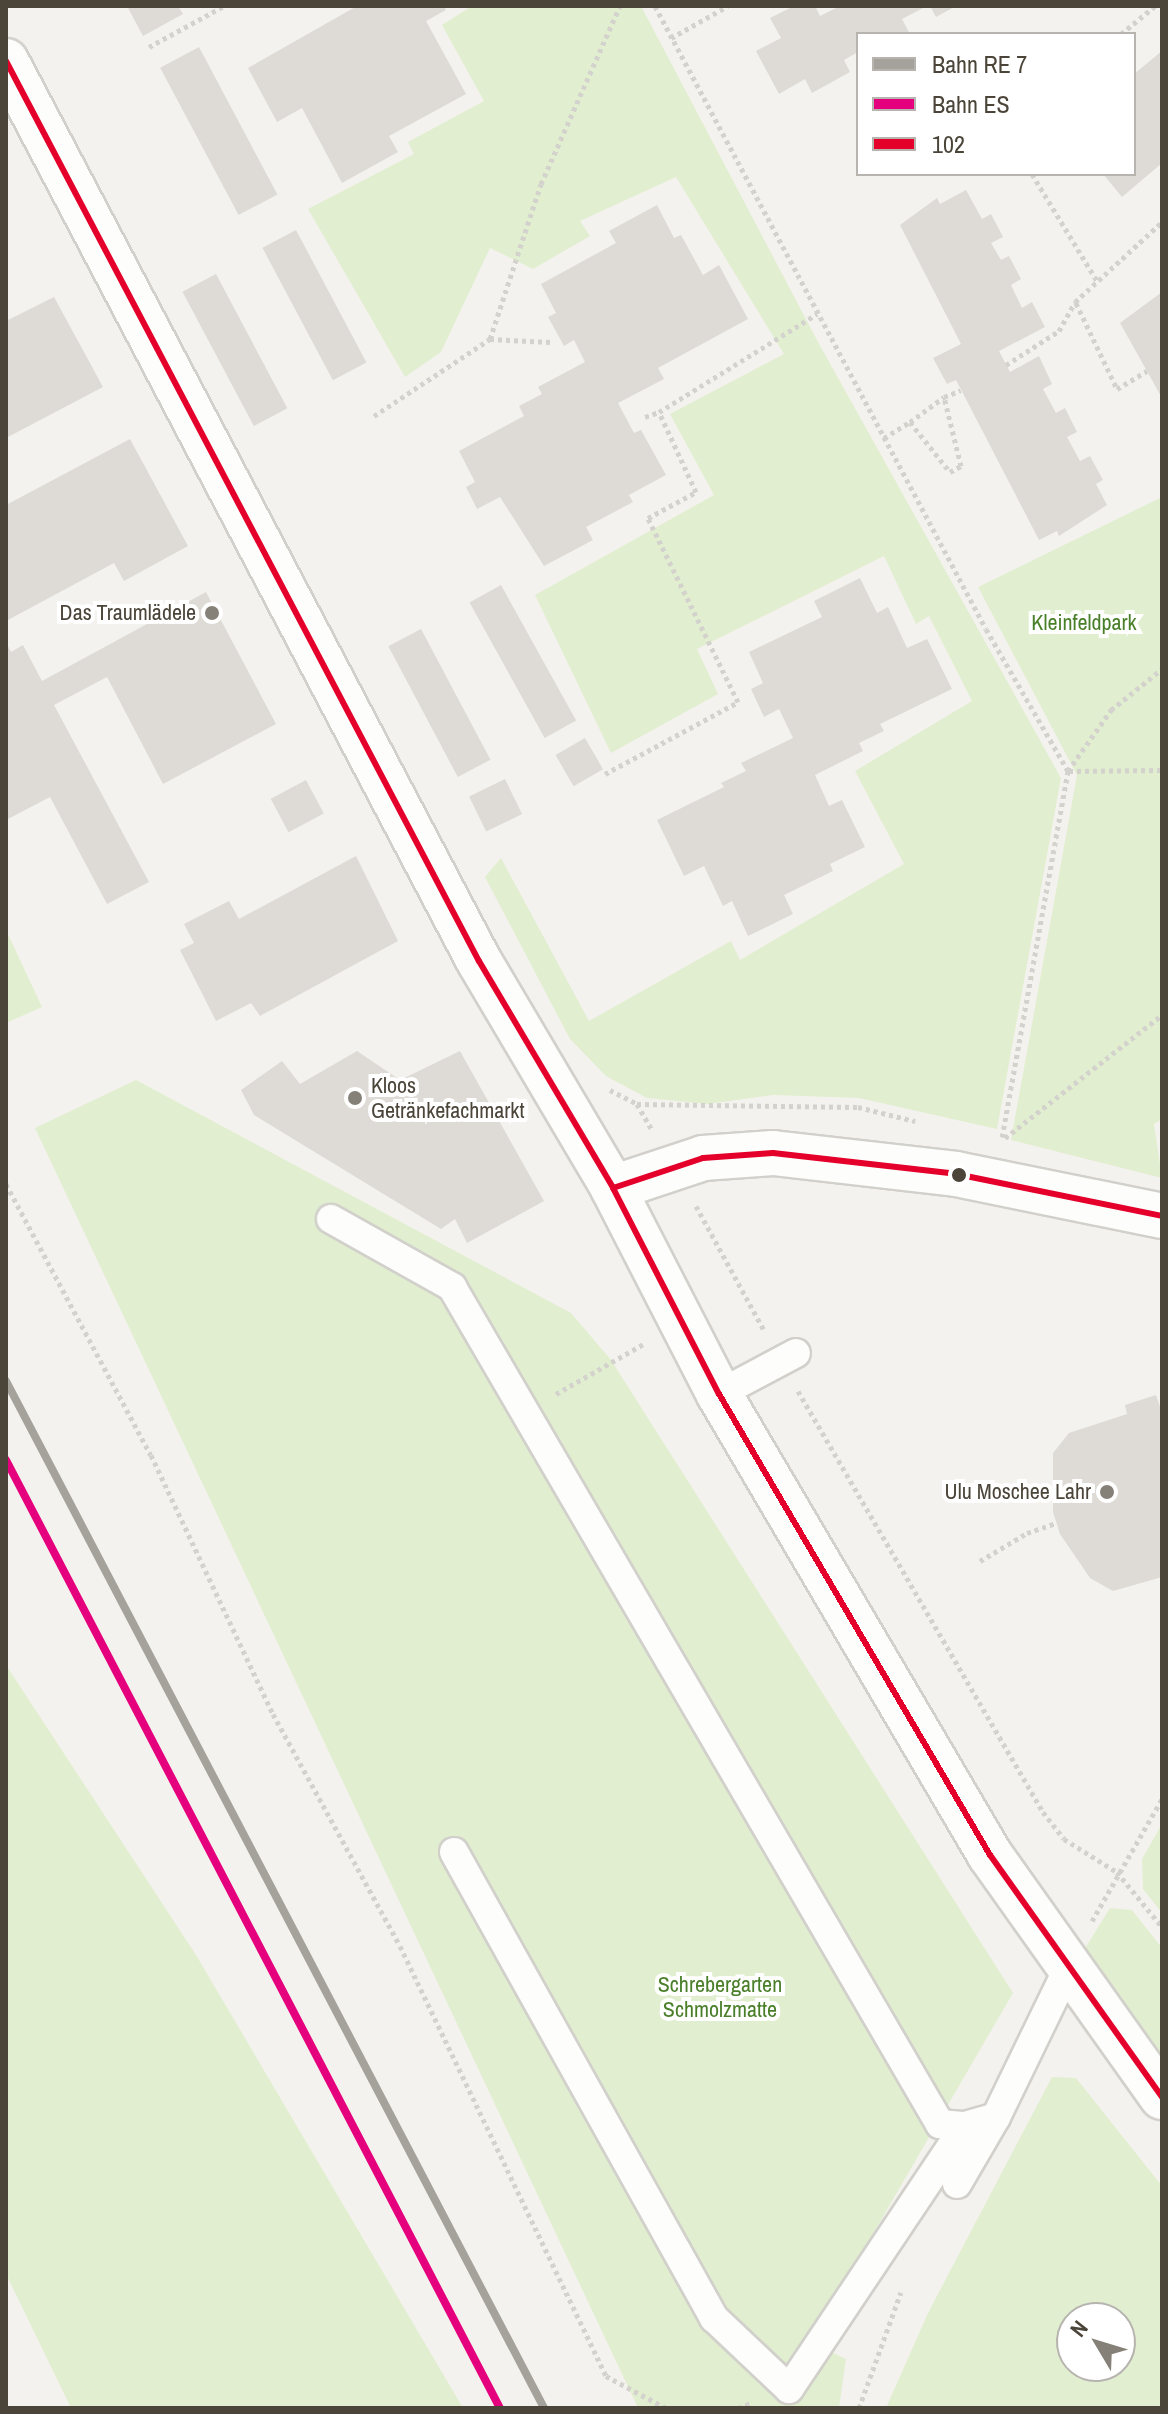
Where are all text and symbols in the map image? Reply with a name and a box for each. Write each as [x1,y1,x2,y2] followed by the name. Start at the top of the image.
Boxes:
[856,32,1136,176] legend
[932,48,1027,80] text: Bahn RE 7
[932,88,1010,120] text: Bahn ES
[932,128,965,160] text: 102
[59,600,196,626] place label: Das Traumlädele
[203,604,221,622] marker: Das Traumlädele
[1031,610,1137,636] park label: Kleinfeldpark
[371,1072,524,1124] place label: Kloos Getränkefachmarkt
[346,1089,364,1107] marker: Kloos Getränkefachmarkt
[951,1167,967,1183] unlabelled marker
[945,1479,1091,1505] place label: Ulu Moschee Lahr
[1098,1483,1116,1501] marker: Ulu Moschee Lahr
[658,1971,782,2022] park label: Schrebergarten Schmolzmatte
[1056,2302,1136,2382] north arrow
[1063,2314,1094,2343] text: N

